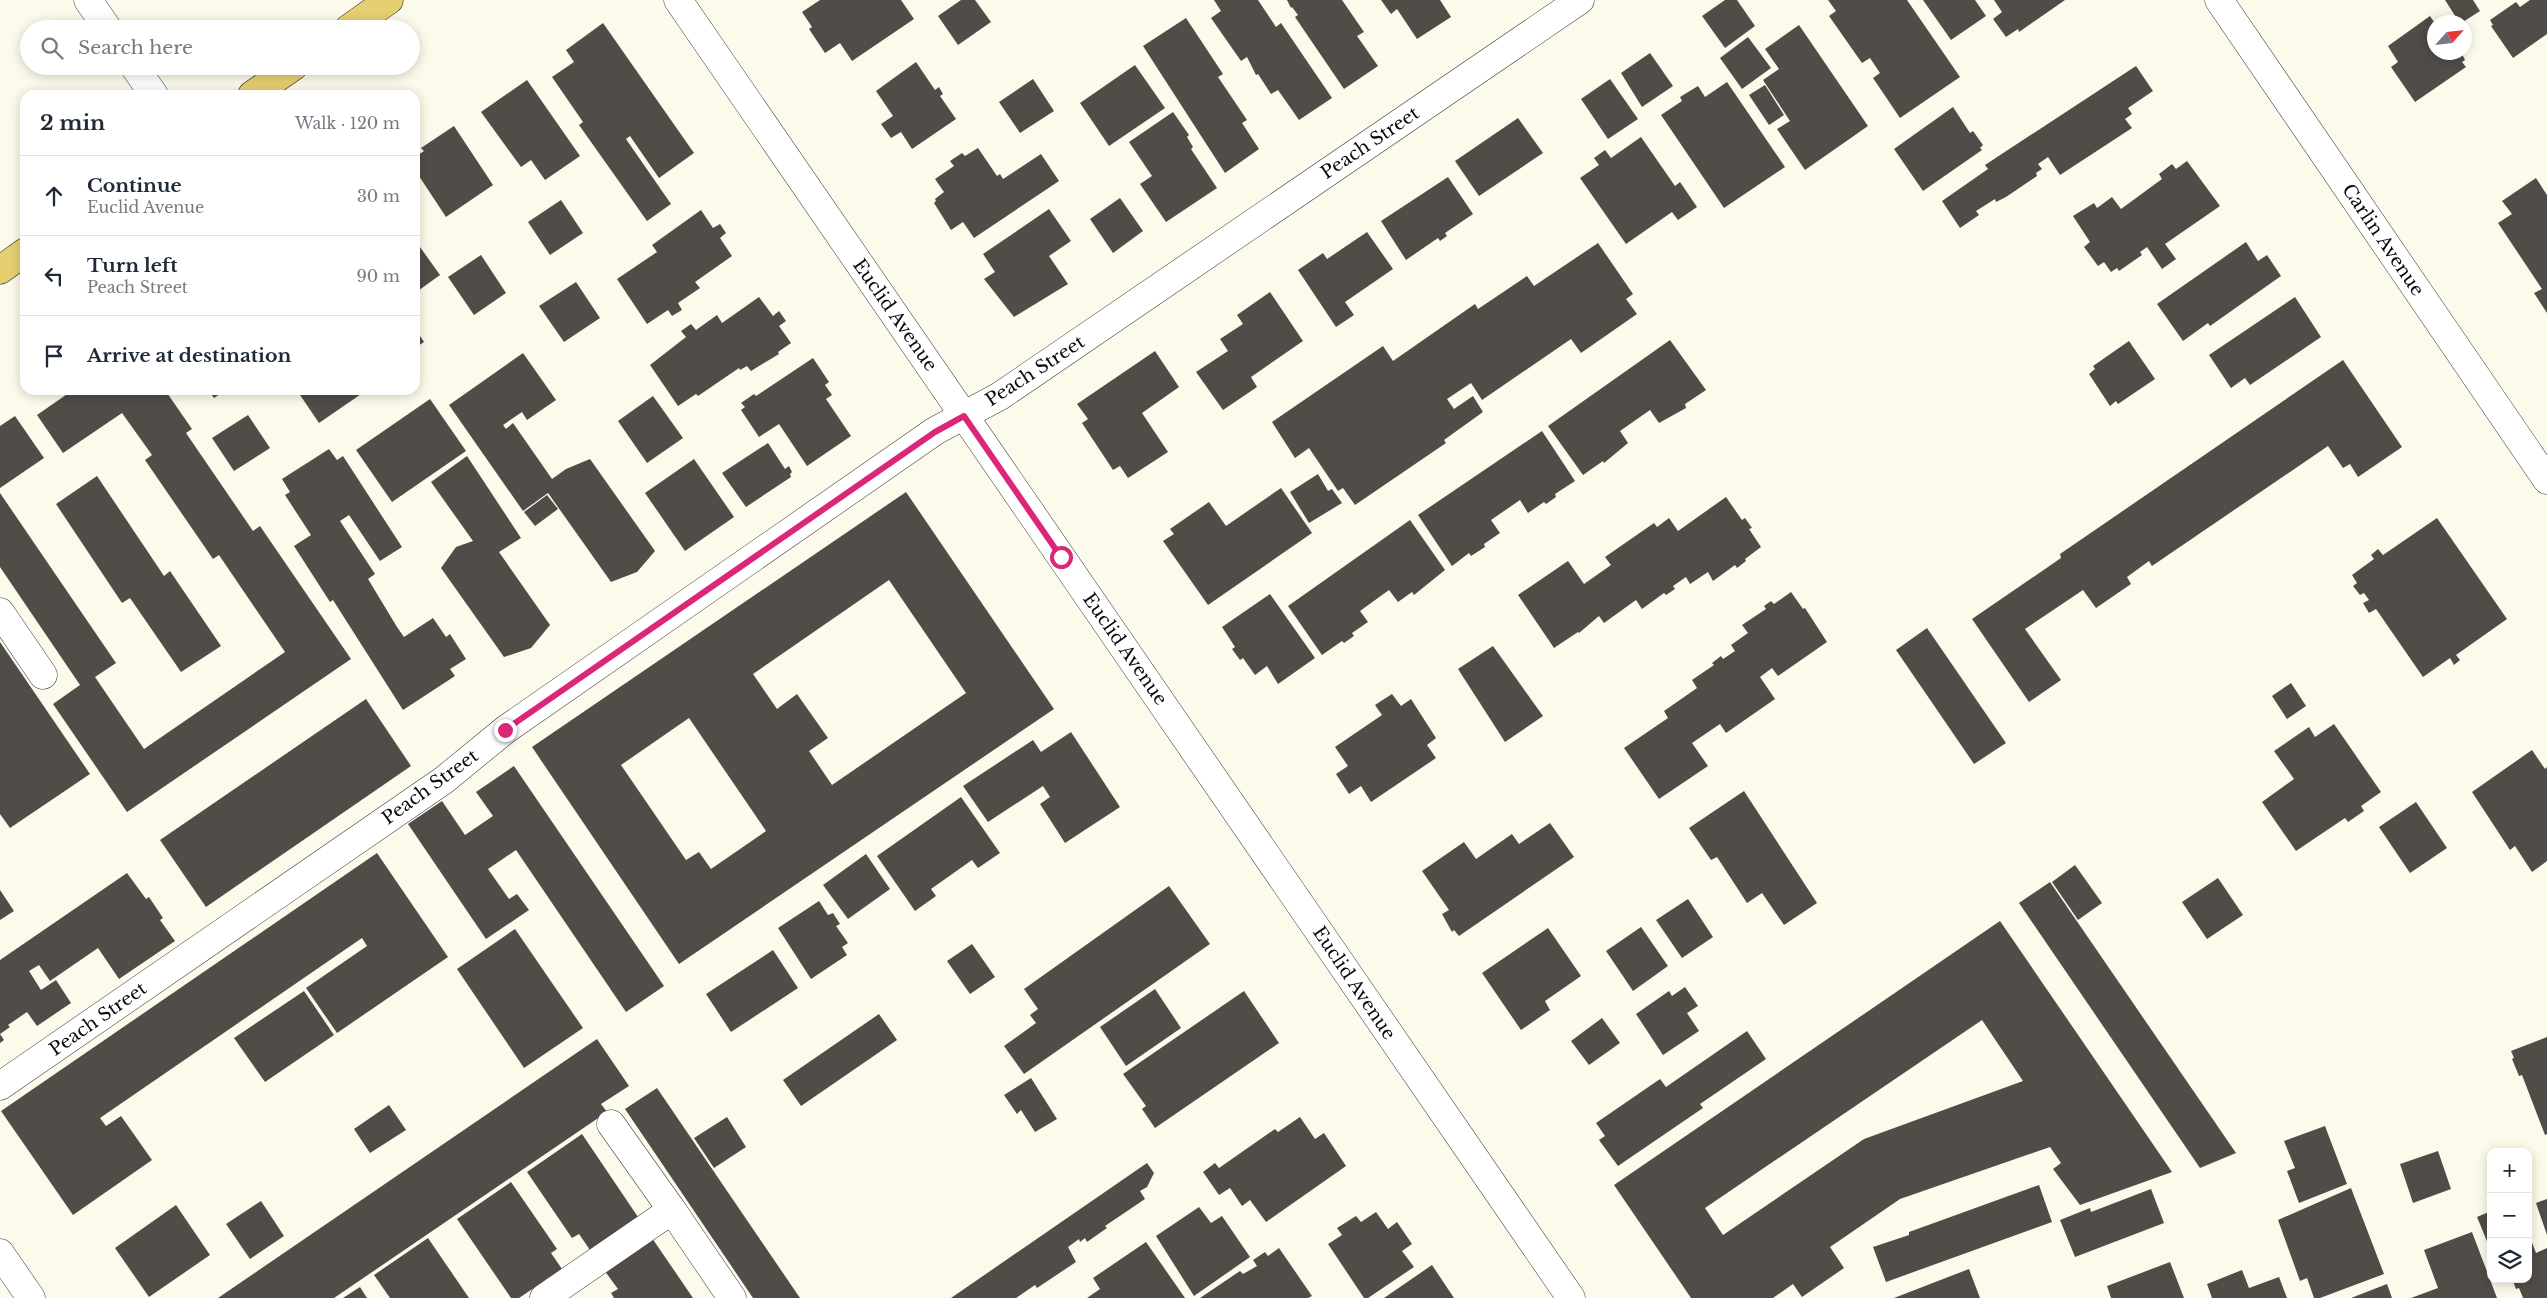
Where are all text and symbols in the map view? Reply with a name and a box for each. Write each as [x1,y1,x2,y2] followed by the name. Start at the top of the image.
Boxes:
[2427,15,2472,60] north arrow
[20,20,420,75] search box
[38,34,66,62] icon: search
[78,36,193,59] text: Search here
[1317,102,1423,184] street label: Peach Street
[40,110,105,136] text: 2 min
[295,113,400,133] text: Walk · 120 m
[87,174,182,197] text: Continue
[2337,180,2429,300] street label: Carlin Avenue
[40,182,68,210] icon: ahead
[357,186,400,206] text: 30 m
[87,197,204,217] text: Euclid Avenue
[87,254,178,277] text: Turn left
[848,255,942,375] street label: Euclid Avenue
[40,262,68,290] icon: left
[357,266,400,286] text: 90 m
[87,277,188,297] text: Peach Street
[981,331,1089,411] street label: Peach Street
[40,342,68,370] icon: arrive
[87,344,291,367] text: Arrive at destination
[1050,546,1073,569] route start
[1078,589,1172,709] street label: Euclid Avenue
[494,719,517,742] route end
[378,745,483,829] street label: Peach Street
[1308,922,1400,1044] street label: Euclid Avenue
[45,977,151,1061] street label: Peach Street
[2487,1148,2532,1283] map controls
[2487,1148,2532,1193] button: +
[2487,1193,2532,1238] button: −
[2487,1238,2532,1283] button: layers

